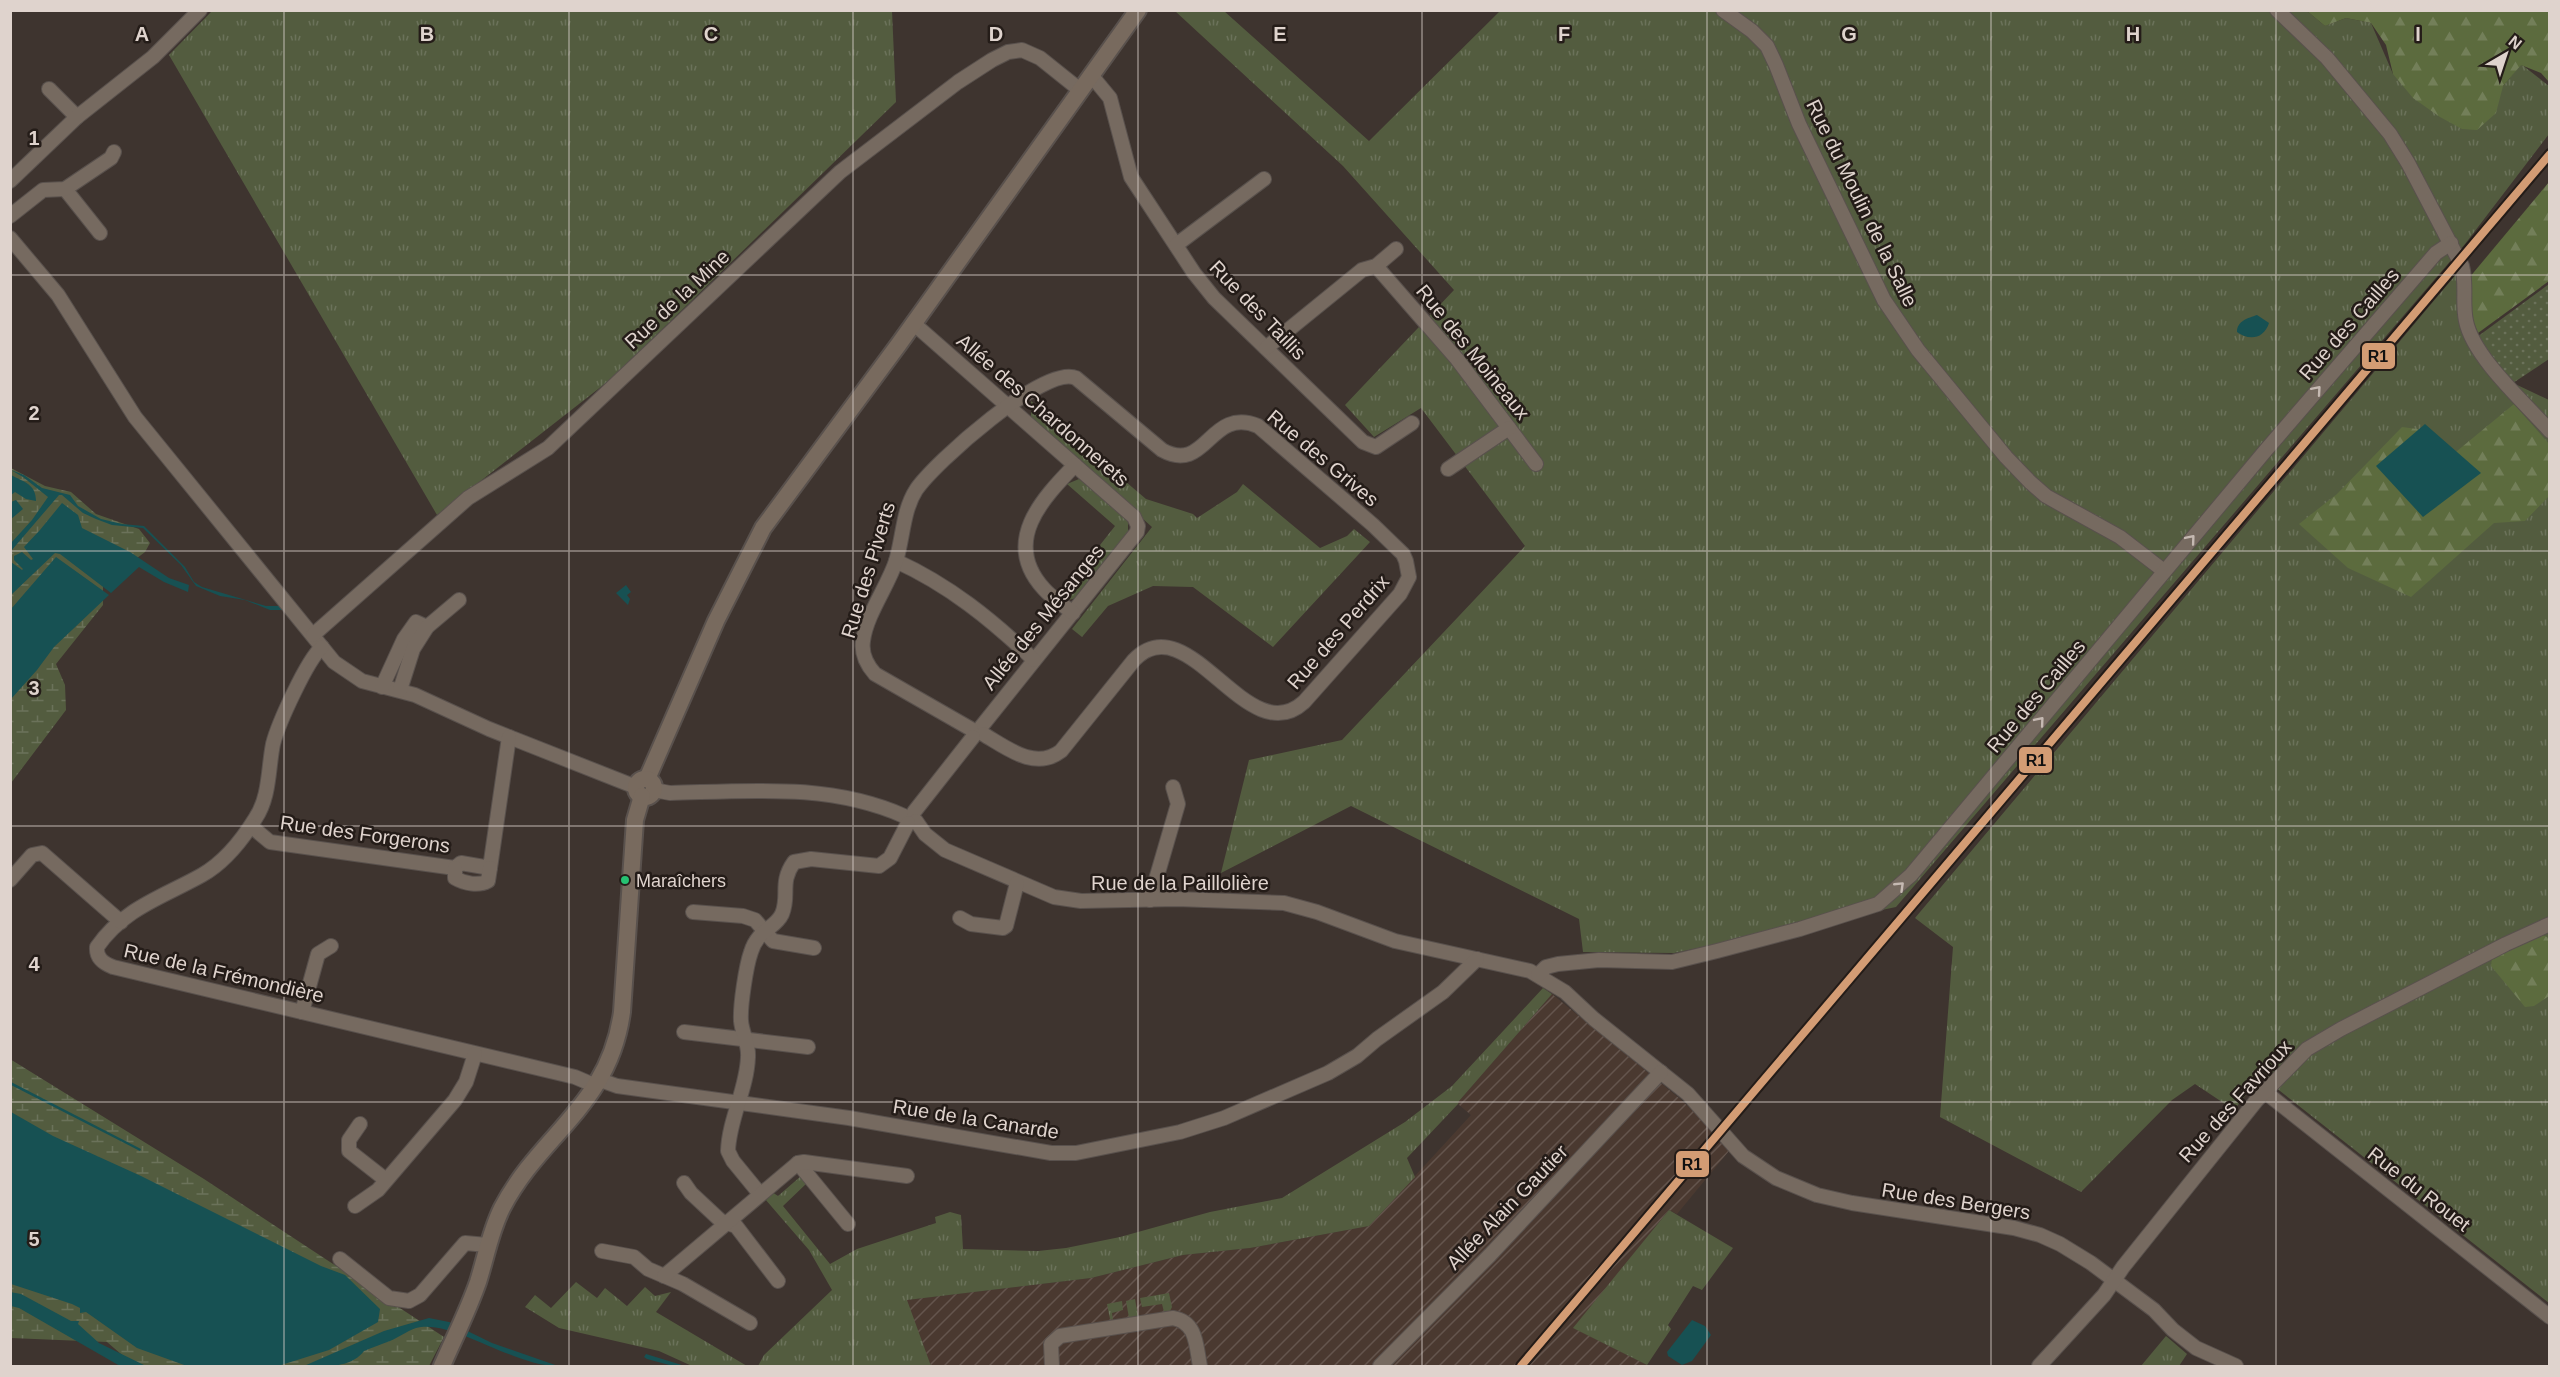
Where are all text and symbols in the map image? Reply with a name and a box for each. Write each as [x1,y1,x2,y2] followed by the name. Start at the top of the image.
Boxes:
[135,23,149,45] text: A
[420,23,434,45] text: B
[704,23,718,45] text: C
[989,23,1003,45] text: D
[1273,23,1287,45] text: E
[1558,23,1570,45] text: F
[1841,23,1857,45] text: G
[2126,23,2140,45] text: H
[2415,23,2421,45] text: I
[2476,24,2536,84] north arrow
[2505,32,2525,53] text: N
[1802,96,1922,310] street label: Rue du Moulin de la Salle
[28,127,40,149] text: 1
[620,245,734,353] street label: Rue de la Mine
[1205,256,1311,364] street label: Rue des Taillis
[2295,264,2403,384] street label: Rue des Cailles
[1412,280,1534,424] street label: Rue des Moineaux
[953,329,1133,491] street label: Allée des Chardonnerets
[2361,342,2396,370] line badge: R1
[2368,348,2388,365] text: R1
[2310,386,2321,397] one-way arrow
[28,402,40,424] text: 2
[1263,405,1383,511] street label: Rue des Grives
[837,499,899,641] street label: Rue des Piverts
[2184,535,2195,546] one-way arrow
[978,540,1108,694] street label: Allée des Mésanges
[1283,571,1393,693] street label: Rue des Perdrix
[1983,635,2089,757] street label: Rue des Cailles
[28,677,40,699] text: 3
[2033,717,2044,728] one-way arrow
[2018,746,2053,774] line badge: R1
[2026,752,2046,769] text: R1
[279,811,451,857] street label: Rue des Forgerons
[636,871,726,891] place label: Maraîchers
[1091,872,1269,894] street label: Rue de la Paillolière
[619,874,631,886] marker: Maraîchers
[1894,882,1904,893] one-way arrow
[122,939,326,1007] street label: Rue de la Frémondière
[28,953,40,975] text: 4
[2174,1035,2296,1167] street label: Rue des Favrioux
[891,1095,1061,1143] street label: Rue de la Canarde
[1442,1140,1572,1274] street label: Allée Alain Gautier
[2364,1142,2475,1236] street label: Rue du Rouet
[1675,1150,1710,1178] line badge: R1
[1682,1156,1702,1173] text: R1
[1880,1178,2032,1224] street label: Rue des Bergers
[28,1228,40,1250] text: 5

